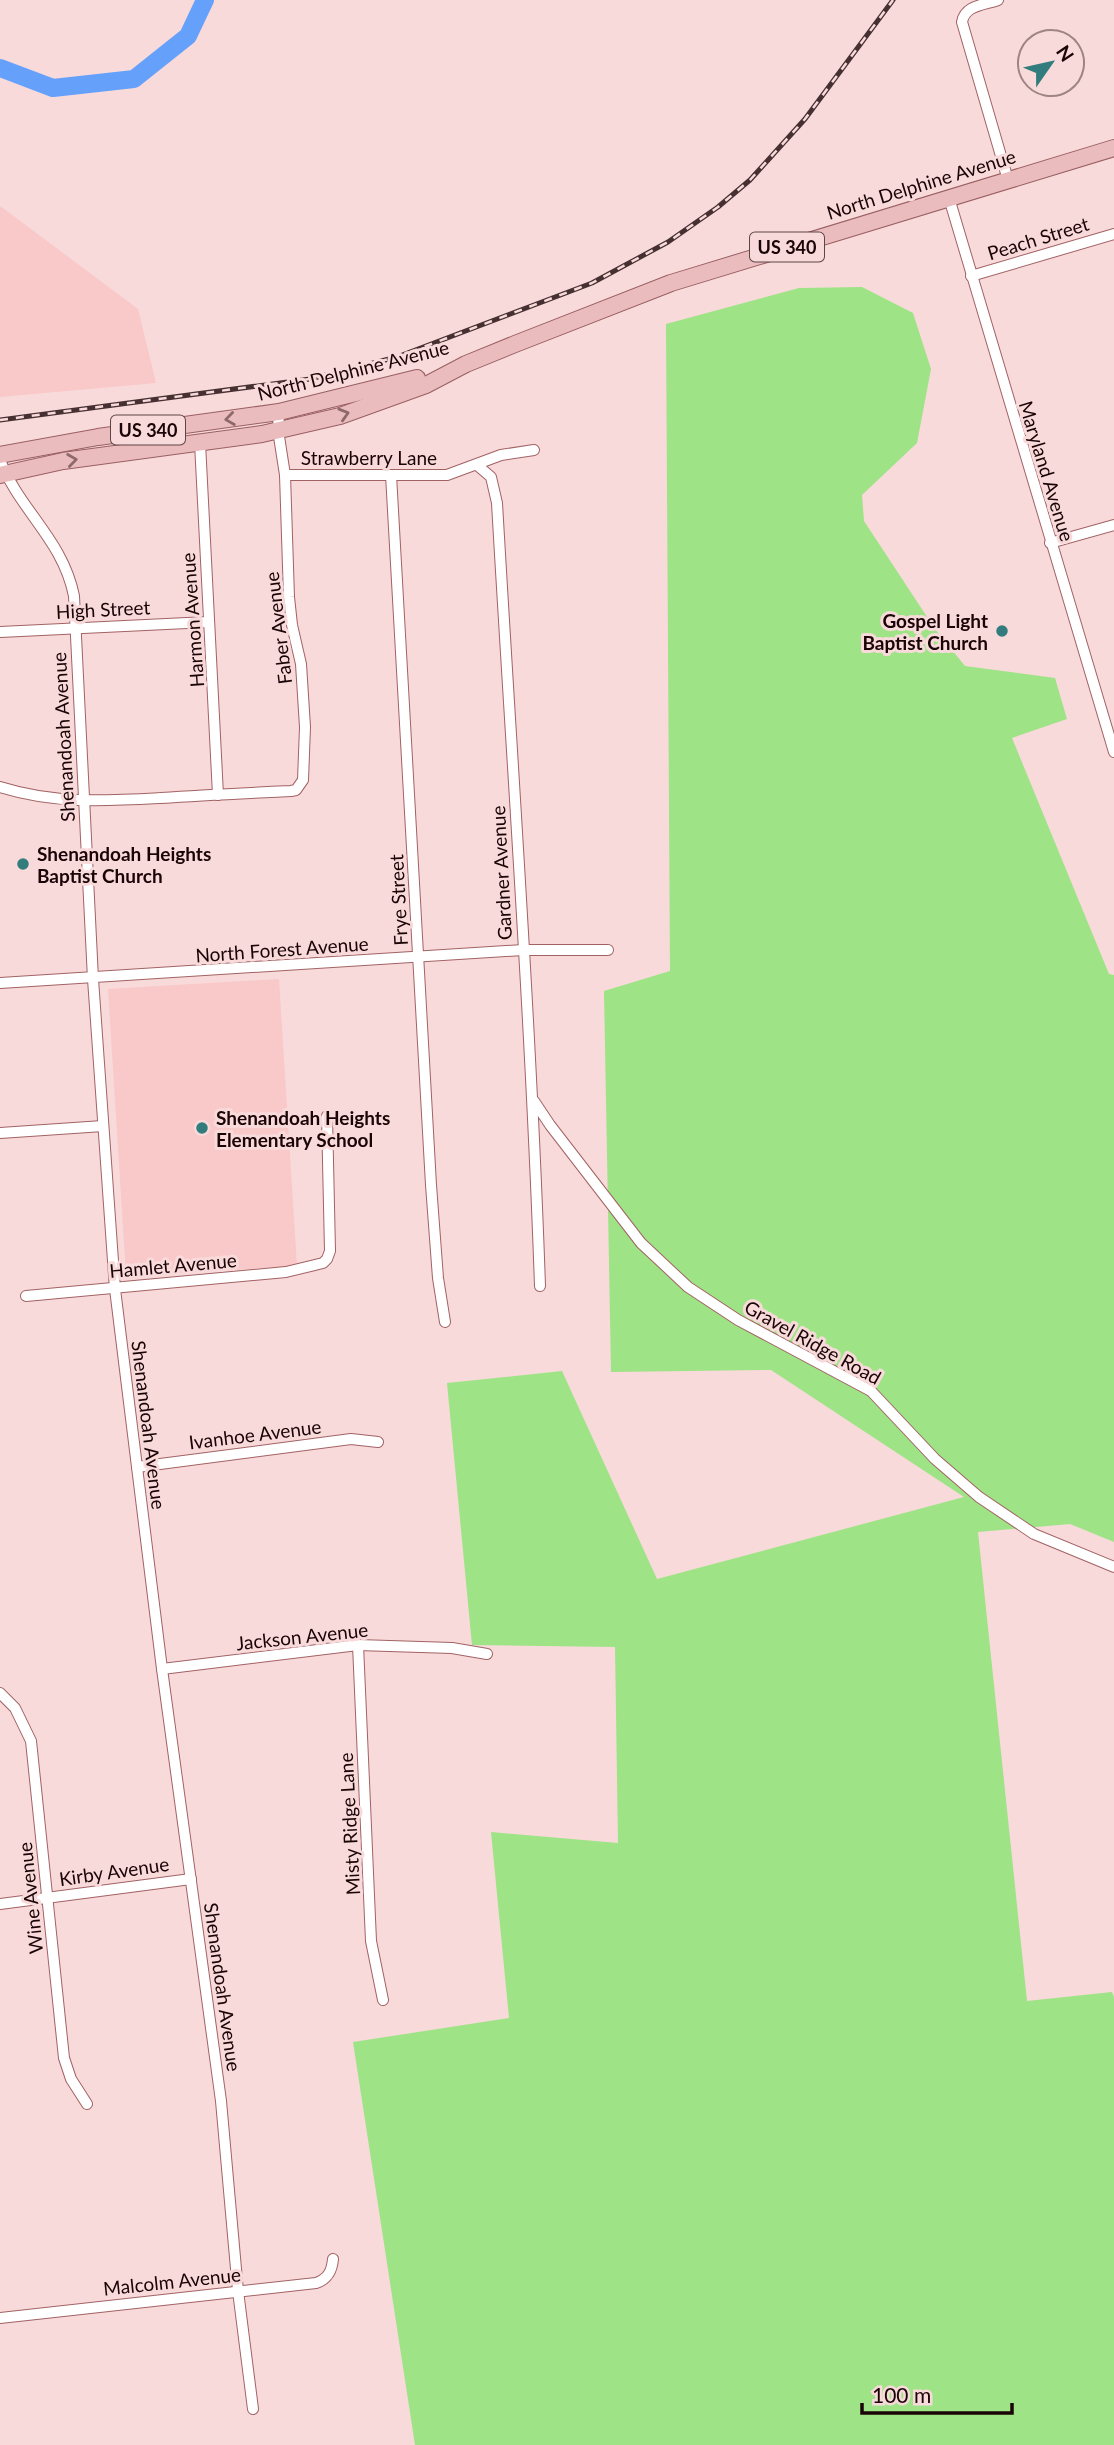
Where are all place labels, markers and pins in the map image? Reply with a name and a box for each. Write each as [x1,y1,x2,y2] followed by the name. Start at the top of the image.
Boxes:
[862,609,988,654] place label: Gospel Light Baptist Church
[994,623,1010,639] marker: Gospel Light Baptist Church
[37,842,211,887] place label: Shenandoah Heights Baptist Church
[15,856,31,872] marker: Shenandoah Heights Baptist Church
[216,1106,390,1151] place label: Shenandoah Heights Elementary School
[194,1120,210,1136] marker: Shenandoah Heights Elementary School

